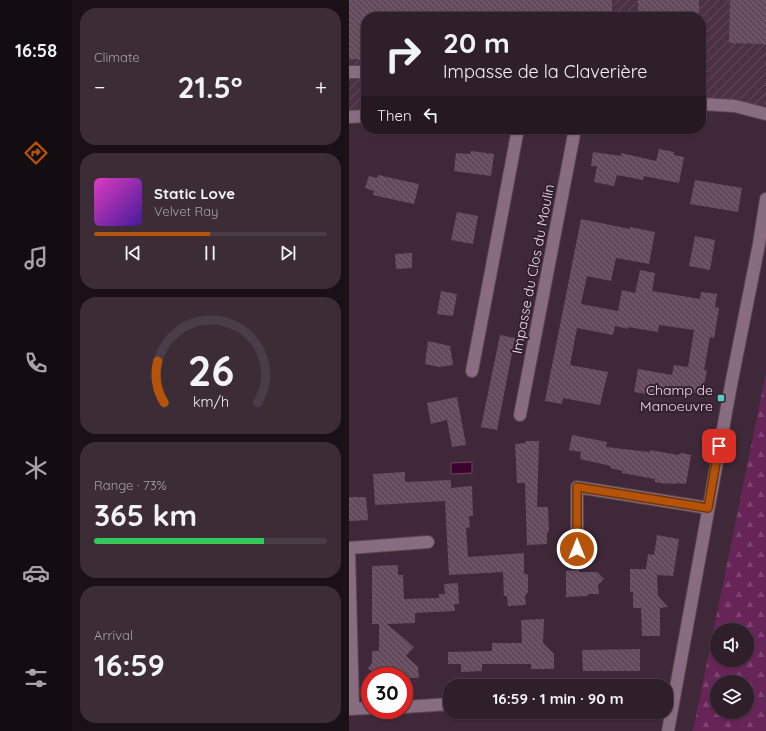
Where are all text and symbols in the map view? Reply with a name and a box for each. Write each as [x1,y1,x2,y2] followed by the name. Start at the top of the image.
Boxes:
[443,25,510,60] text: 20 m
[377,28,429,80] icon: right
[15,39,57,62] text: 16:58
[94,49,140,65] text: Climate
[443,60,648,83] text: Impasse de la Claverière
[177,68,243,106] text: 21.5°
[94,73,105,101] text: −
[315,73,327,101] text: +
[420,104,442,126] icon: left
[377,106,412,125] text: Then
[22,139,50,167] icon: directions
[508,183,558,355] street label: Impasse du Clos du Moulin
[154,184,235,203] text: Static Love
[154,203,219,219] text: Velvet Ray
[122,242,144,264] icon: previous
[199,242,221,264] icon: pause
[277,242,299,264] icon: next
[22,244,50,272] icon: music
[187,344,234,396] text: 26
[22,349,50,377] icon: phone
[640,381,713,415] place label: Champ de Manoeuvre
[192,393,229,411] text: km/h
[716,393,726,403] marker: Champ de Manoeuvre
[702,429,736,463] pin
[708,435,730,457] icon: arrive
[22,454,50,482] icon: climate
[94,477,167,493] text: Range · 73%
[94,496,197,534] text: 365 km
[556,528,598,570] position arrow
[22,559,50,587] icon: car
[710,623,754,719] map controls
[710,623,754,667] button: sound
[94,627,133,643] text: Arrival
[94,646,165,684] text: 16:59
[22,664,50,692] icon: filters
[361,667,413,719] speed limit sign: 30
[710,675,754,719] button: layers
[493,689,623,708] text: 16:59 · 1 min · 90 m

